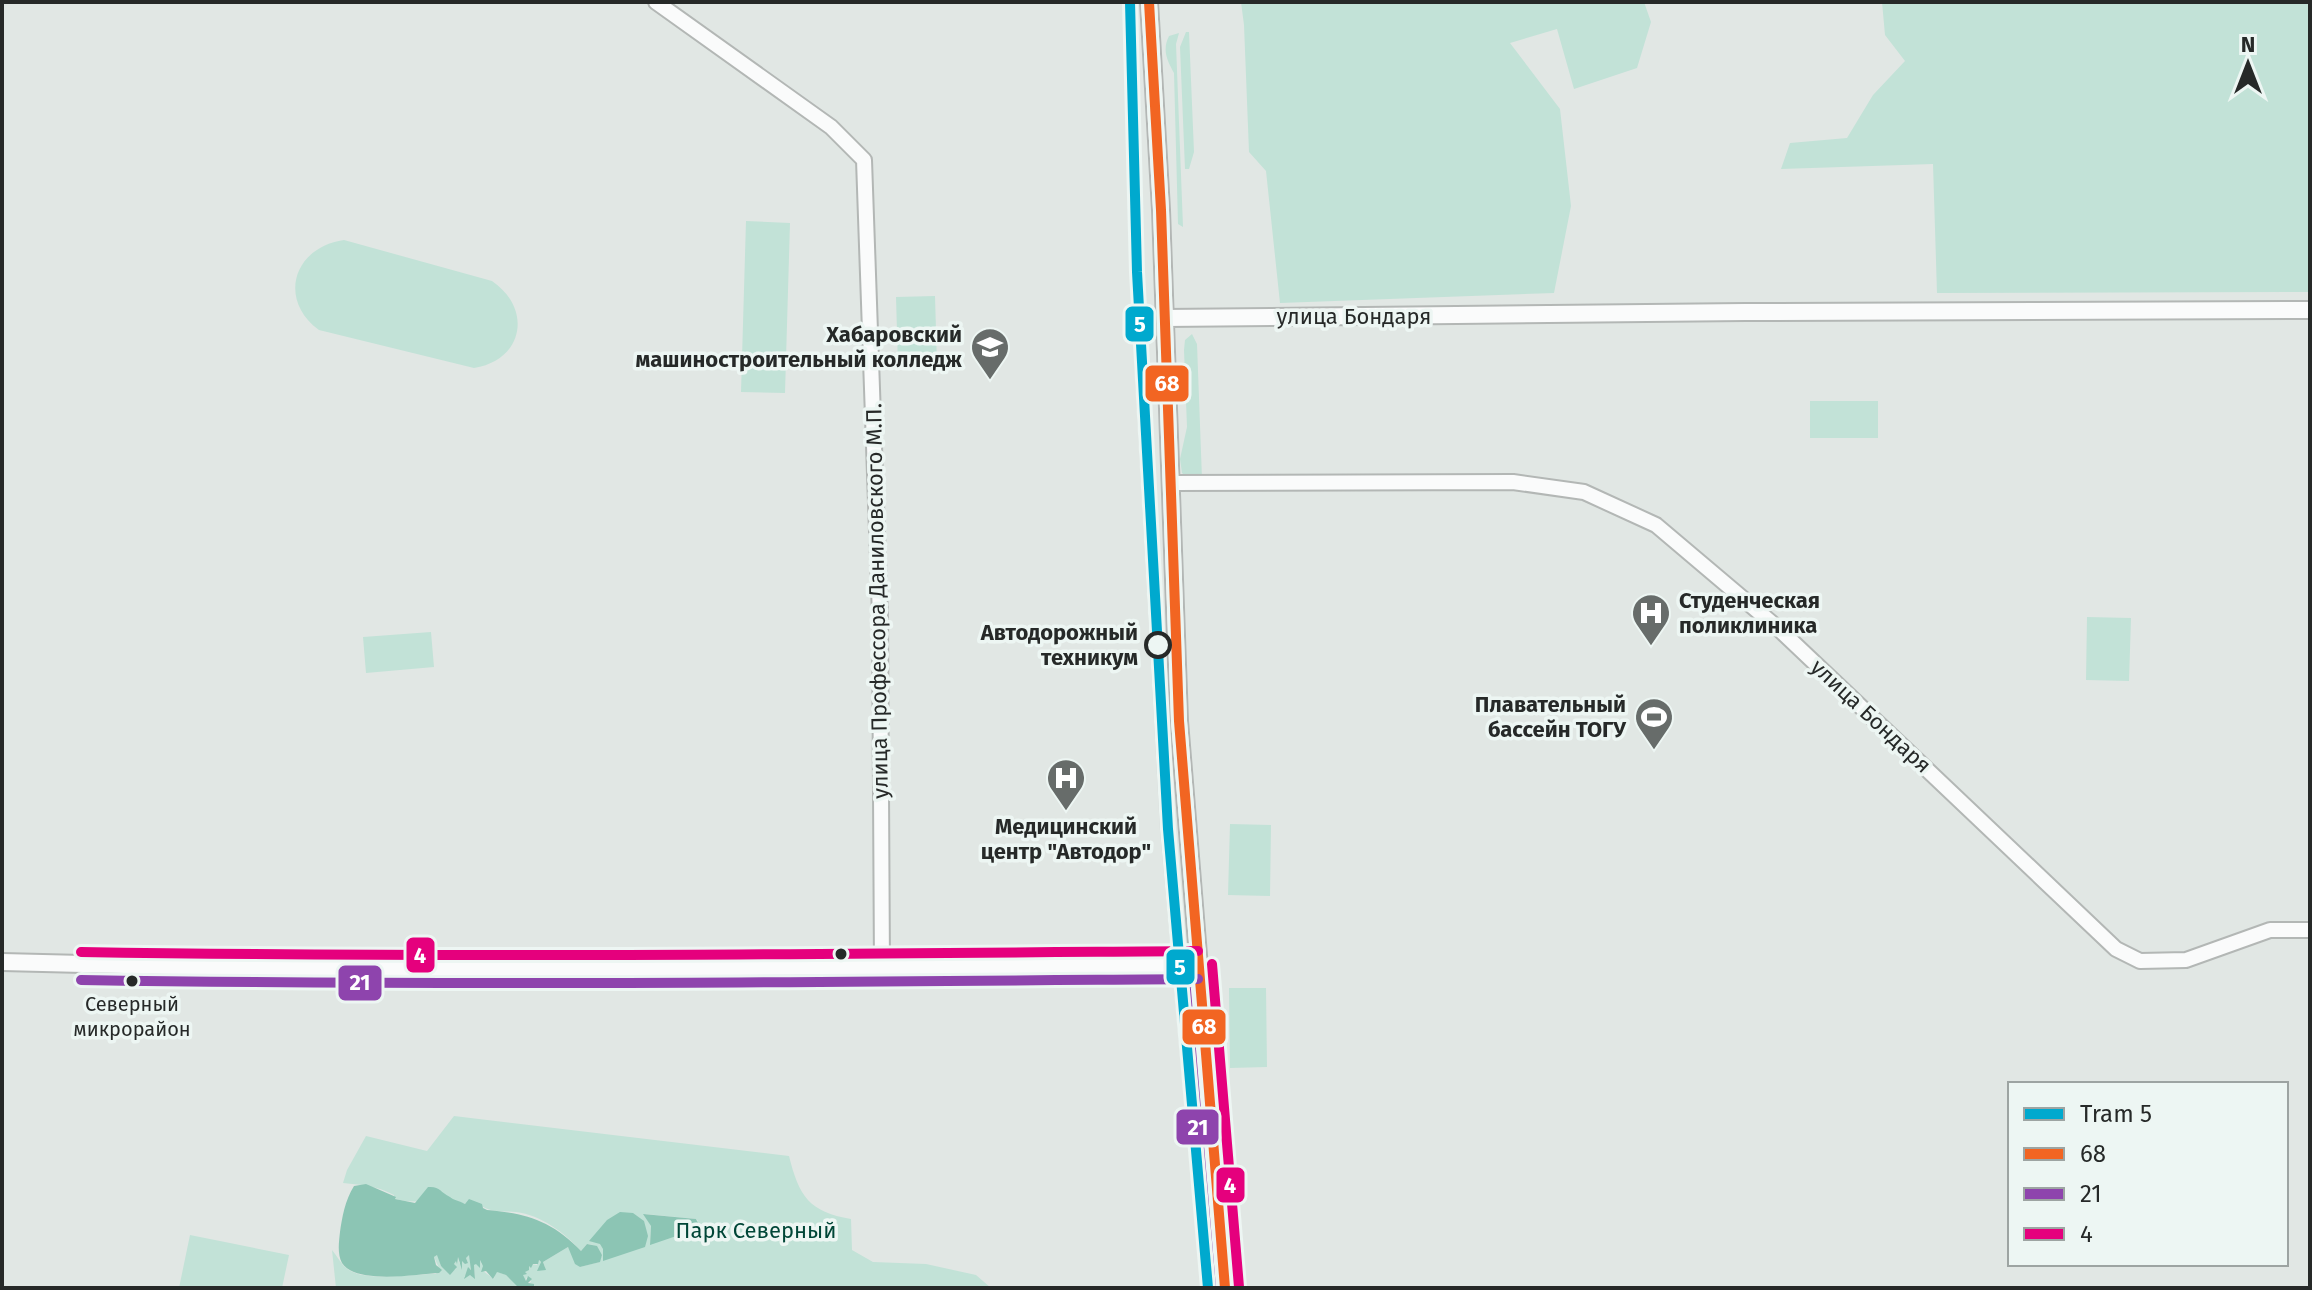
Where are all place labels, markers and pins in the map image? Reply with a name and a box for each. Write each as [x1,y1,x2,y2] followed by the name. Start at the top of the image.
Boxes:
[635,321,962,373] place label: Хабаровский машиностроительный колледж
[969,326,1011,381] school or university icon: Хабаровский машиностроительный колледж
[1679,587,1820,639] place label: Студенческая поликлиника
[1630,592,1672,647] hospital icon: Студенческая поликлиника
[980,619,1138,671] place label: Автодорожный техникум
[1145,632,1171,658] marker: Автодорожный техникум
[1475,691,1627,743] place label: Плавательный бассейн ТОГУ
[1633,696,1675,751] sports icon: Плавательный бассейн ТОГУ
[1045,757,1087,812] hospital icon: Медицинский центр "Автодор"
[981,813,1151,865] place label: Медицинский центр "Автодор"
[833,946,849,962] unlabelled marker
[124,973,140,989] marker: Северный микрорайон
[73,992,191,1041] place label: Северный микрорайон

